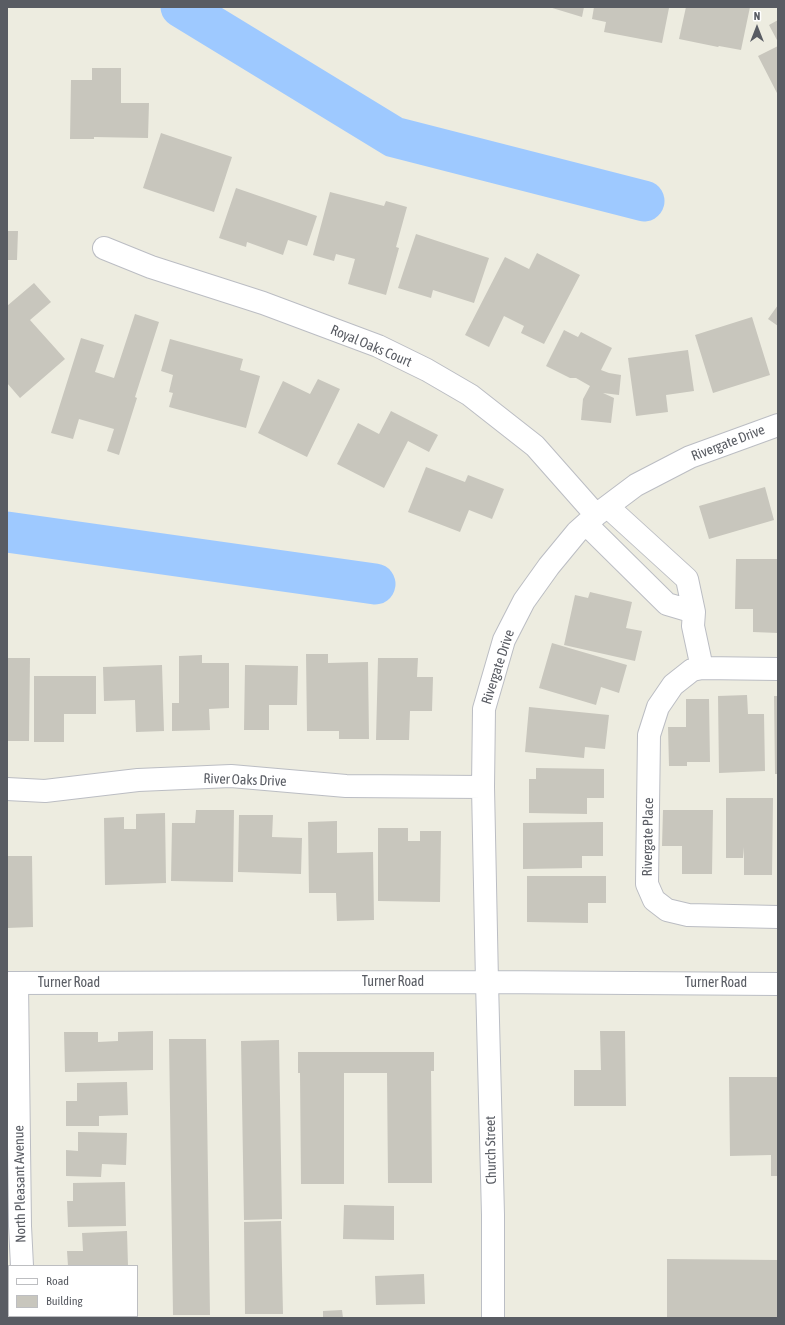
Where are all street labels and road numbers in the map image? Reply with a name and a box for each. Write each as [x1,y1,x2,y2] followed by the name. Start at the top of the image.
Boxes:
[328,321,414,371] street label: Royal Oaks Court
[689,421,767,465] street label: Rivergate Drive
[478,628,518,706] street label: Rivergate Drive
[203,770,287,790] street label: River Oaks Drive
[639,797,657,877] street label: Rivergate Place
[362,974,424,990] street label: Turner Road
[38,975,100,991] street label: Turner Road
[685,975,747,991] street label: Turner Road
[482,1116,500,1184] street label: Church Street
[11,1125,29,1243] street label: North Pleasant Avenue

